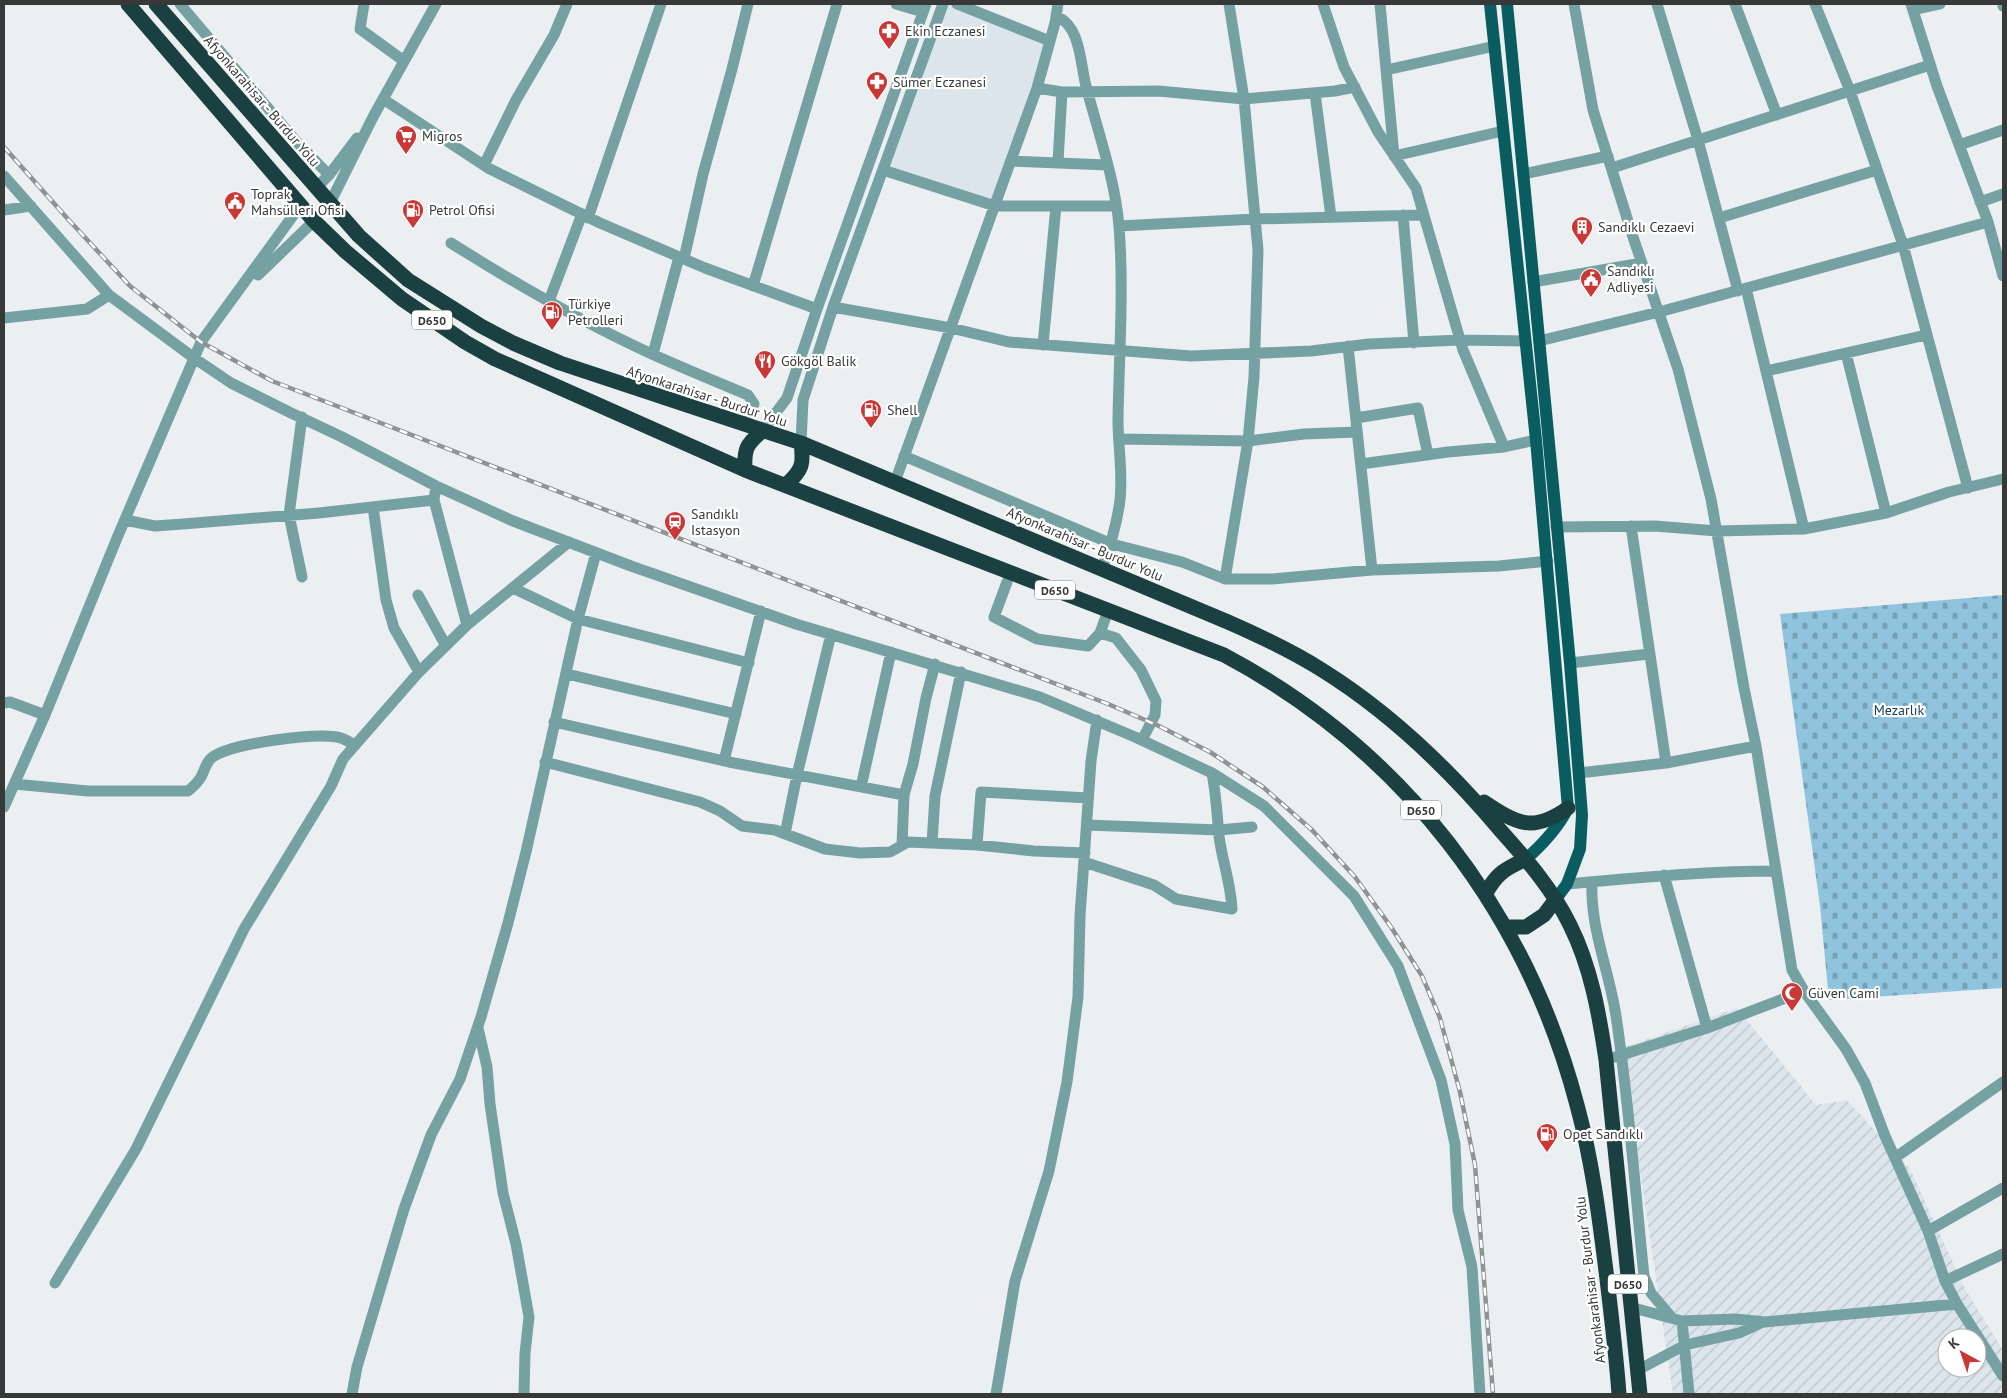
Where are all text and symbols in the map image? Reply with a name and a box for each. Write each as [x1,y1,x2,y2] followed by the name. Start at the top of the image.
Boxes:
[877,19,901,50] pharmacy icon: Ekin Eczanesi
[905,22,986,40] place label: Ekin Eczanesi
[200,32,324,170] street label: Afyonkarahisar - Burdur Yolu
[865,70,889,101] pharmacy icon: Sümer Eczanesi
[893,73,986,91] place label: Sümer Eczanesi
[394,124,418,155] supermarket icon: Migros
[422,127,463,145] place label: Migros
[251,185,344,219] place label: Toprak Mahsülleri Ofisi
[223,190,247,221] public building icon: Toprak Mahsülleri Ofisi
[401,198,425,229] fuel station icon: Petrol Ofisi
[429,201,495,219] place label: Petrol Ofisi
[1570,215,1594,246] building icon: Sandıklı Cezaevi
[1598,218,1695,236] place label: Sandıklı Cezaevi
[1607,262,1655,296] place label: Sandıklı Adliyesi
[1579,267,1603,298] public building icon: Sandıklı Adliyesi
[568,295,623,329] place label: Türkiye Petrolleri
[540,300,564,331] fuel station icon: Türkiye Petrolleri
[412,310,452,330] road number: D650
[753,349,777,380] restaurant icon: Gökgöl Balik
[781,352,856,370] place label: Gökgöl Balik
[624,361,790,431] street label: Afyonkarahisar - Burdur Yolu
[859,398,883,429] fuel station icon: Shell
[887,401,917,419] place label: Shell
[1004,503,1166,585] street label: Afyonkarahisar - Burdur Yolu
[691,505,740,539] place label: Sandıklı Istasyon
[663,510,687,541] station icon: Sandıklı Istasyon
[1035,580,1075,600] road number: D650
[1874,701,1925,719] park label: Mezarlık
[1401,800,1441,820] road number: D650
[1780,981,1804,1012] mosque icon: Güven Cami
[1808,984,1879,1002] place label: Güven Cami
[1535,1122,1559,1153] fuel station icon: Opet Sandıklı
[1563,1125,1644,1143] place label: Opet Sandıklı
[1571,1195,1609,1365] street label: Afyonkarahisar - Burdur Yolu
[1608,1274,1648,1294] road number: D650
[1937,1328,1987,1378] north arrow
[1945,1333,1963,1353] text: K

